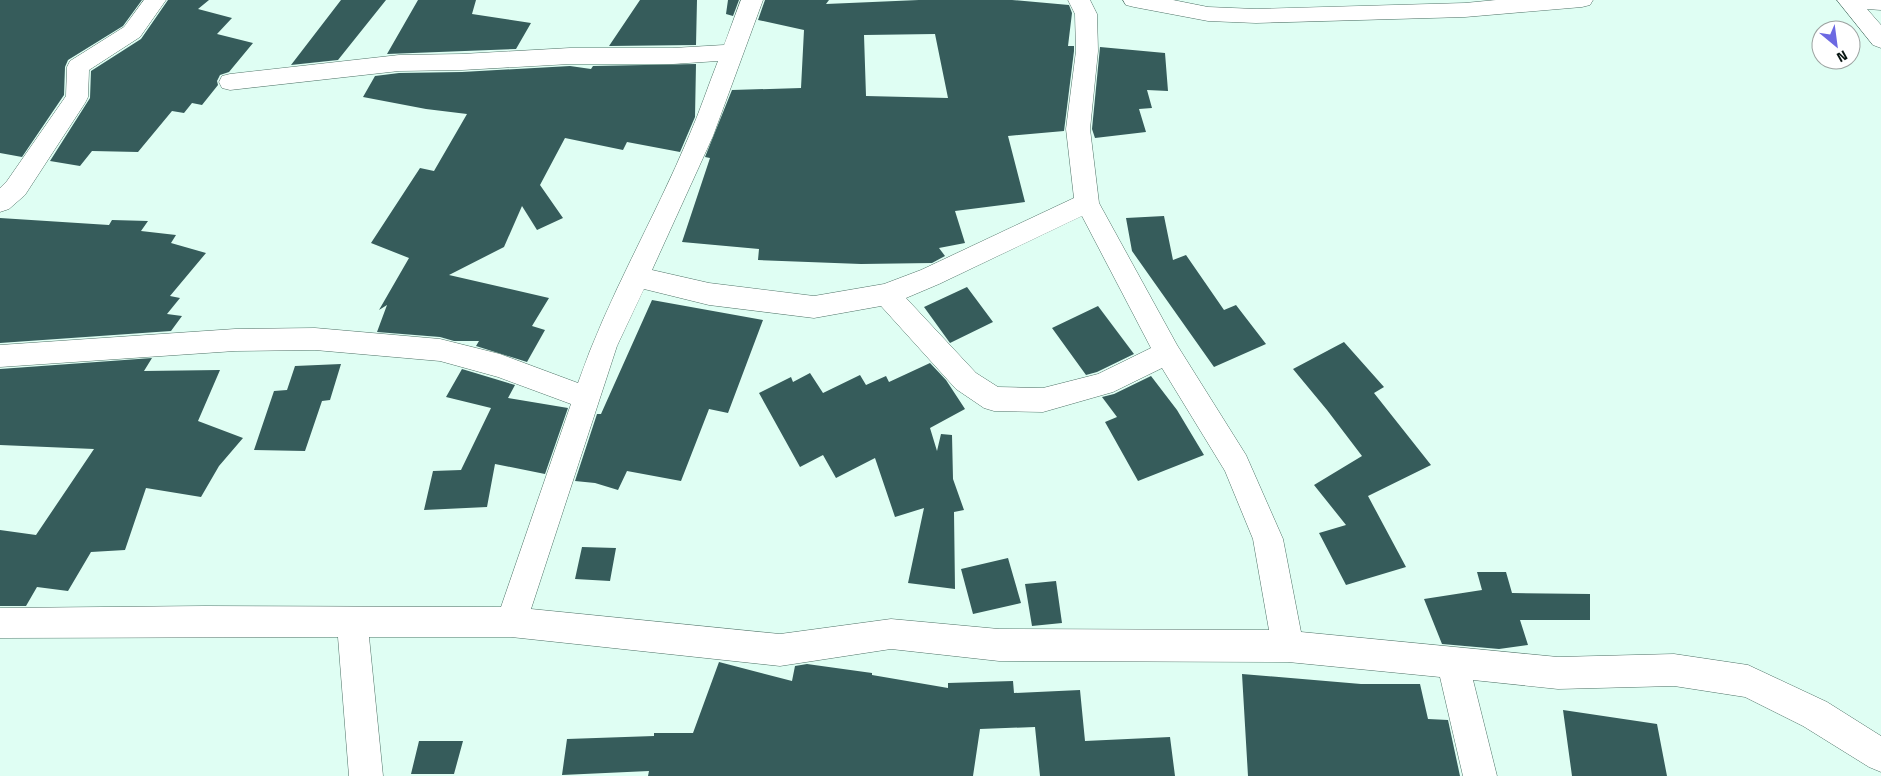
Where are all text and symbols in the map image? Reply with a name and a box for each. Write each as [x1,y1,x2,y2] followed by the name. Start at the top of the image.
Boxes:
[1811,20,1861,70] north arrow
[1833,45,1852,68] text: N

